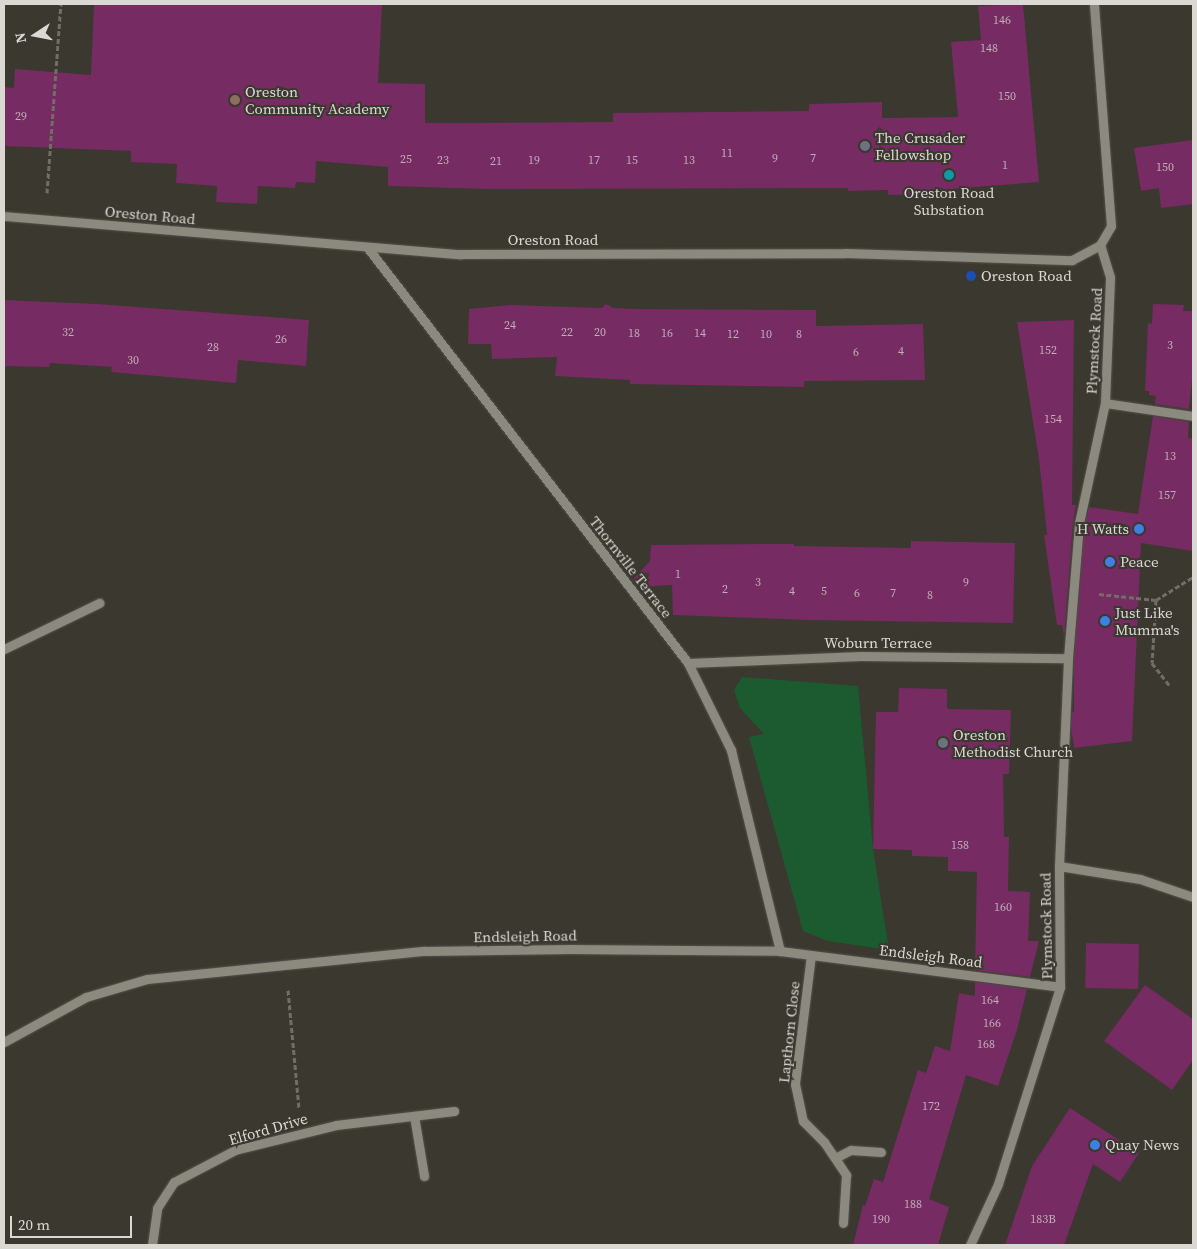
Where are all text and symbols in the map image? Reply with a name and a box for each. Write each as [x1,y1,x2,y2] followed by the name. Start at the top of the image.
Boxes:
[10,10,60,60] north arrow
[993,14,1011,28] house number: 146
[9,31,31,45] text: N
[980,42,998,56] house number: 148
[245,82,390,117] place label: Oreston Community Academy
[998,90,1016,104] house number: 150
[229,94,241,106] marker: Oreston Community Academy
[15,110,27,124] house number: 29
[875,128,965,163] place label: The Crusader Fellowshop
[859,140,871,152] marker: The Crusader Fellowshop
[721,147,733,161] house number: 11
[772,152,778,166] house number: 9
[810,152,816,166] house number: 7
[400,153,412,167] house number: 25
[437,154,449,168] house number: 23
[528,154,540,168] house number: 19
[588,154,600,168] house number: 17
[626,154,638,168] house number: 15
[683,154,695,168] house number: 13
[490,155,502,169] house number: 21
[1002,159,1008,173] house number: 1
[1156,161,1174,175] house number: 150
[943,169,955,181] marker: Oreston Road Substation
[904,183,994,218] place label: Oreston Road Substation
[104,202,196,228] street label: Oreston Road
[508,231,598,249] street label: Oreston Road
[981,267,1072,285] place label: Oreston Road
[965,270,977,282] marker: Oreston Road
[1082,287,1106,395] street label: Plymstock Road
[504,319,516,333] house number: 24
[62,326,74,340] house number: 32
[561,326,573,340] house number: 22
[594,326,606,340] house number: 20
[628,327,640,341] house number: 18
[661,327,673,341] house number: 16
[694,327,706,341] house number: 14
[727,328,739,342] house number: 12
[760,328,772,342] house number: 10
[796,328,802,342] house number: 8
[275,333,287,347] house number: 26
[1167,339,1173,353] house number: 3
[207,341,219,355] house number: 28
[1039,344,1057,358] house number: 152
[898,345,904,359] house number: 4
[853,346,859,360] house number: 6
[127,354,139,368] house number: 30
[1044,413,1062,427] house number: 154
[1164,450,1176,464] house number: 13
[1158,489,1176,503] house number: 157
[586,513,676,621] street label: Thornville Terrace
[1076,520,1129,538] place label: H Watts
[1133,523,1145,535] marker: H Watts
[1120,553,1159,571] place label: Peace
[1104,556,1116,568] marker: Peace
[675,568,681,582] house number: 1
[755,576,761,590] house number: 3
[963,576,969,590] house number: 9
[722,583,728,597] house number: 2
[789,585,795,599] house number: 4
[821,585,827,599] house number: 5
[854,587,860,601] house number: 6
[890,587,896,601] house number: 7
[927,589,933,603] house number: 8
[1115,603,1180,638] place label: Just Like Mumma's
[1099,615,1111,627] marker: Just Like Mumma's
[824,634,932,652] street label: Woburn Terrace
[953,725,1073,760] place label: Oreston Methodist Church
[937,737,949,749] marker: Oreston Methodist Church
[951,839,969,853] house number: 158
[1036,872,1056,980] street label: Plymstock Road
[994,901,1012,915] house number: 160
[473,926,577,946] street label: Endsleigh Road
[878,941,984,971] street label: Endsleigh Road
[775,980,803,1084] street label: Lapthorn Close
[981,994,999,1008] house number: 164
[983,1017,1001,1031] house number: 166
[977,1038,995,1052] house number: 168
[922,1100,940,1114] house number: 172
[226,1109,310,1149] street label: Elford Drive
[1105,1136,1179,1154] place label: Quay News
[1089,1139,1101,1151] marker: Quay News
[904,1198,922,1212] house number: 188
[12,1206,135,1238] scale bar
[872,1213,890,1227] house number: 190
[1030,1213,1056,1227] house number: 183B
[18,1214,50,1235] text: 20 m

